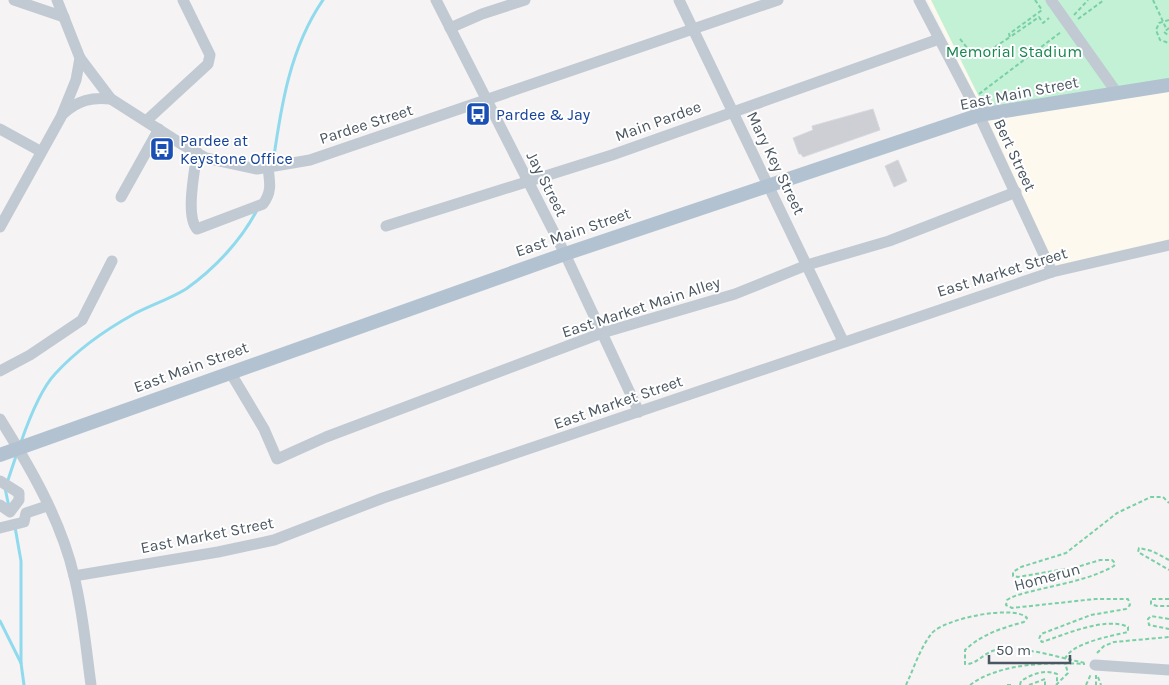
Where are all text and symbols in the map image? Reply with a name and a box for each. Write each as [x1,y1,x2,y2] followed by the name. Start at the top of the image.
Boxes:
[946,42,1082,61] park label: Memorial Stadium
[958,72,1080,114] street label: East Main Street
[612,97,704,145] street label: Main Pardee
[317,100,415,148] street label: Pardee Street
[465,101,491,127] bus stop icon: Pardee & Jay
[496,105,591,124] place label: Pardee & Jay
[743,108,809,218] street label: Mary Key Street
[990,116,1040,194] street label: Bert Street
[180,131,293,168] place label: Pardee at Keystone Office
[149,136,175,162] bus stop icon: Pardee at Keystone Office
[523,148,571,220] street label: Jay Street
[513,203,633,261] street label: East Main Street
[935,243,1069,301] street label: East Market Street
[559,272,723,342] street label: East Market Main Alley
[131,337,251,397] street label: East Main Street
[551,371,685,433] street label: East Market Street
[139,513,275,557] street label: East Market Street
[1012,559,1082,595] street label: Homerun
[989,632,1070,664] scale bar
[996,641,1031,659] text: 50 m

